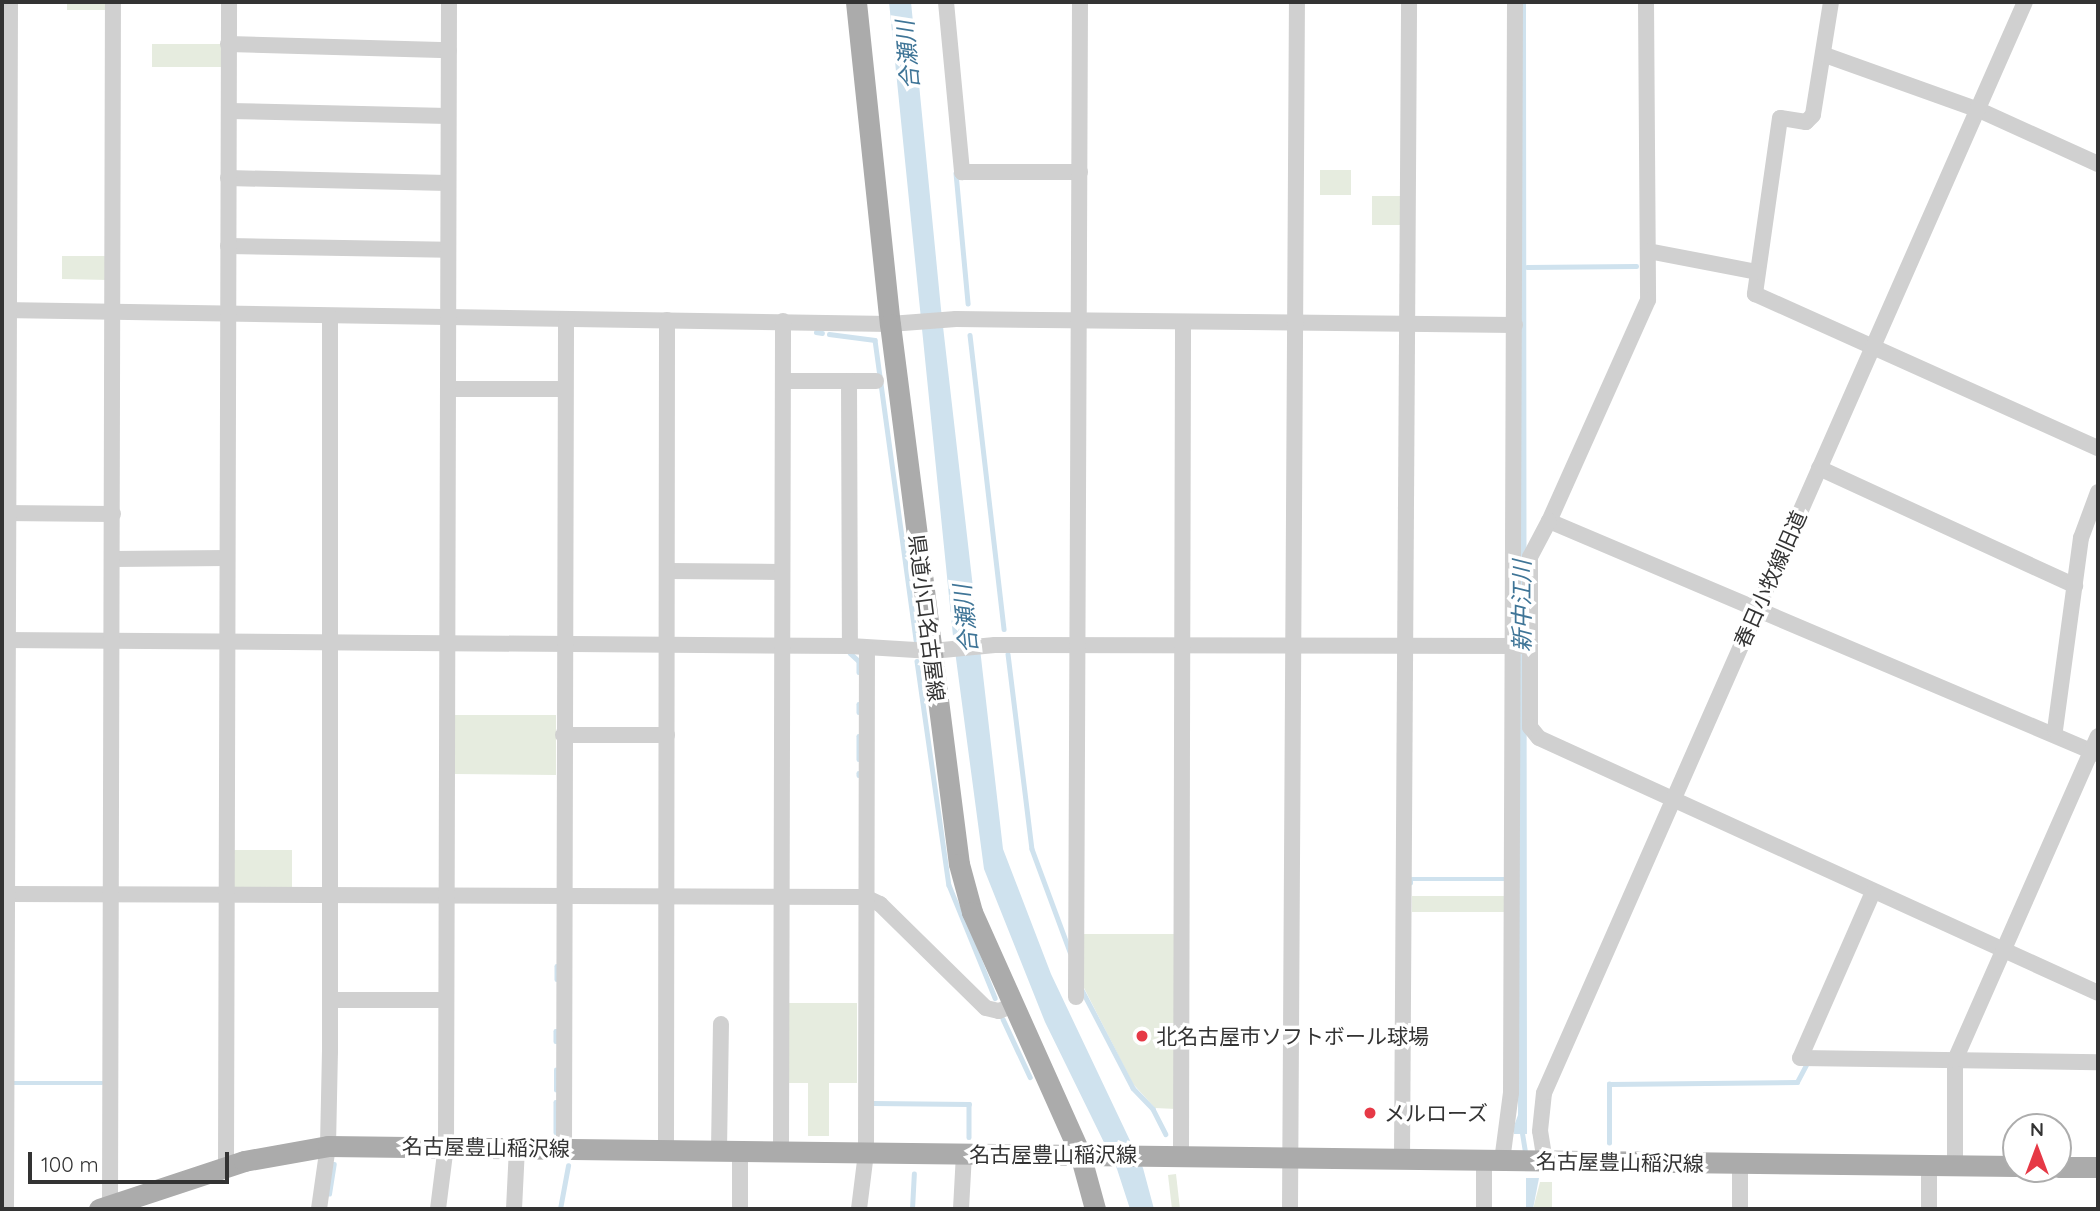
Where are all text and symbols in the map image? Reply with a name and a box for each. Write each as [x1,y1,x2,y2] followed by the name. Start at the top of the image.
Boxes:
[891,19,925,91] water label: 合瀬川
[1729,507,1811,651] street label: 春日小牧線旧道
[904,533,950,703] street label: 県道小口名古屋線
[1508,560,1536,652] water label: 新中江川
[949,583,983,655] water label: 合瀬川
[1156,1023,1429,1049] place label: 北名古屋市ソフトボール球場
[1134,1028,1150,1044] marker: 北名古屋市ソフトボール球場
[1384,1100,1489,1126] place label: メルローズ
[1362,1105,1378,1121] marker: メルローズ
[2002,1113,2072,1183] north arrow
[2030,1117,2044,1141] text: N
[402,1133,570,1161] street label: 名古屋豊山稲沢線
[32,1138,233,1182] scale bar
[969,1141,1137,1167] street label: 名古屋豊山稲沢線
[1536,1148,1704,1176] street label: 名古屋豊山稲沢線
[41,1151,99,1177] text: 100 m

